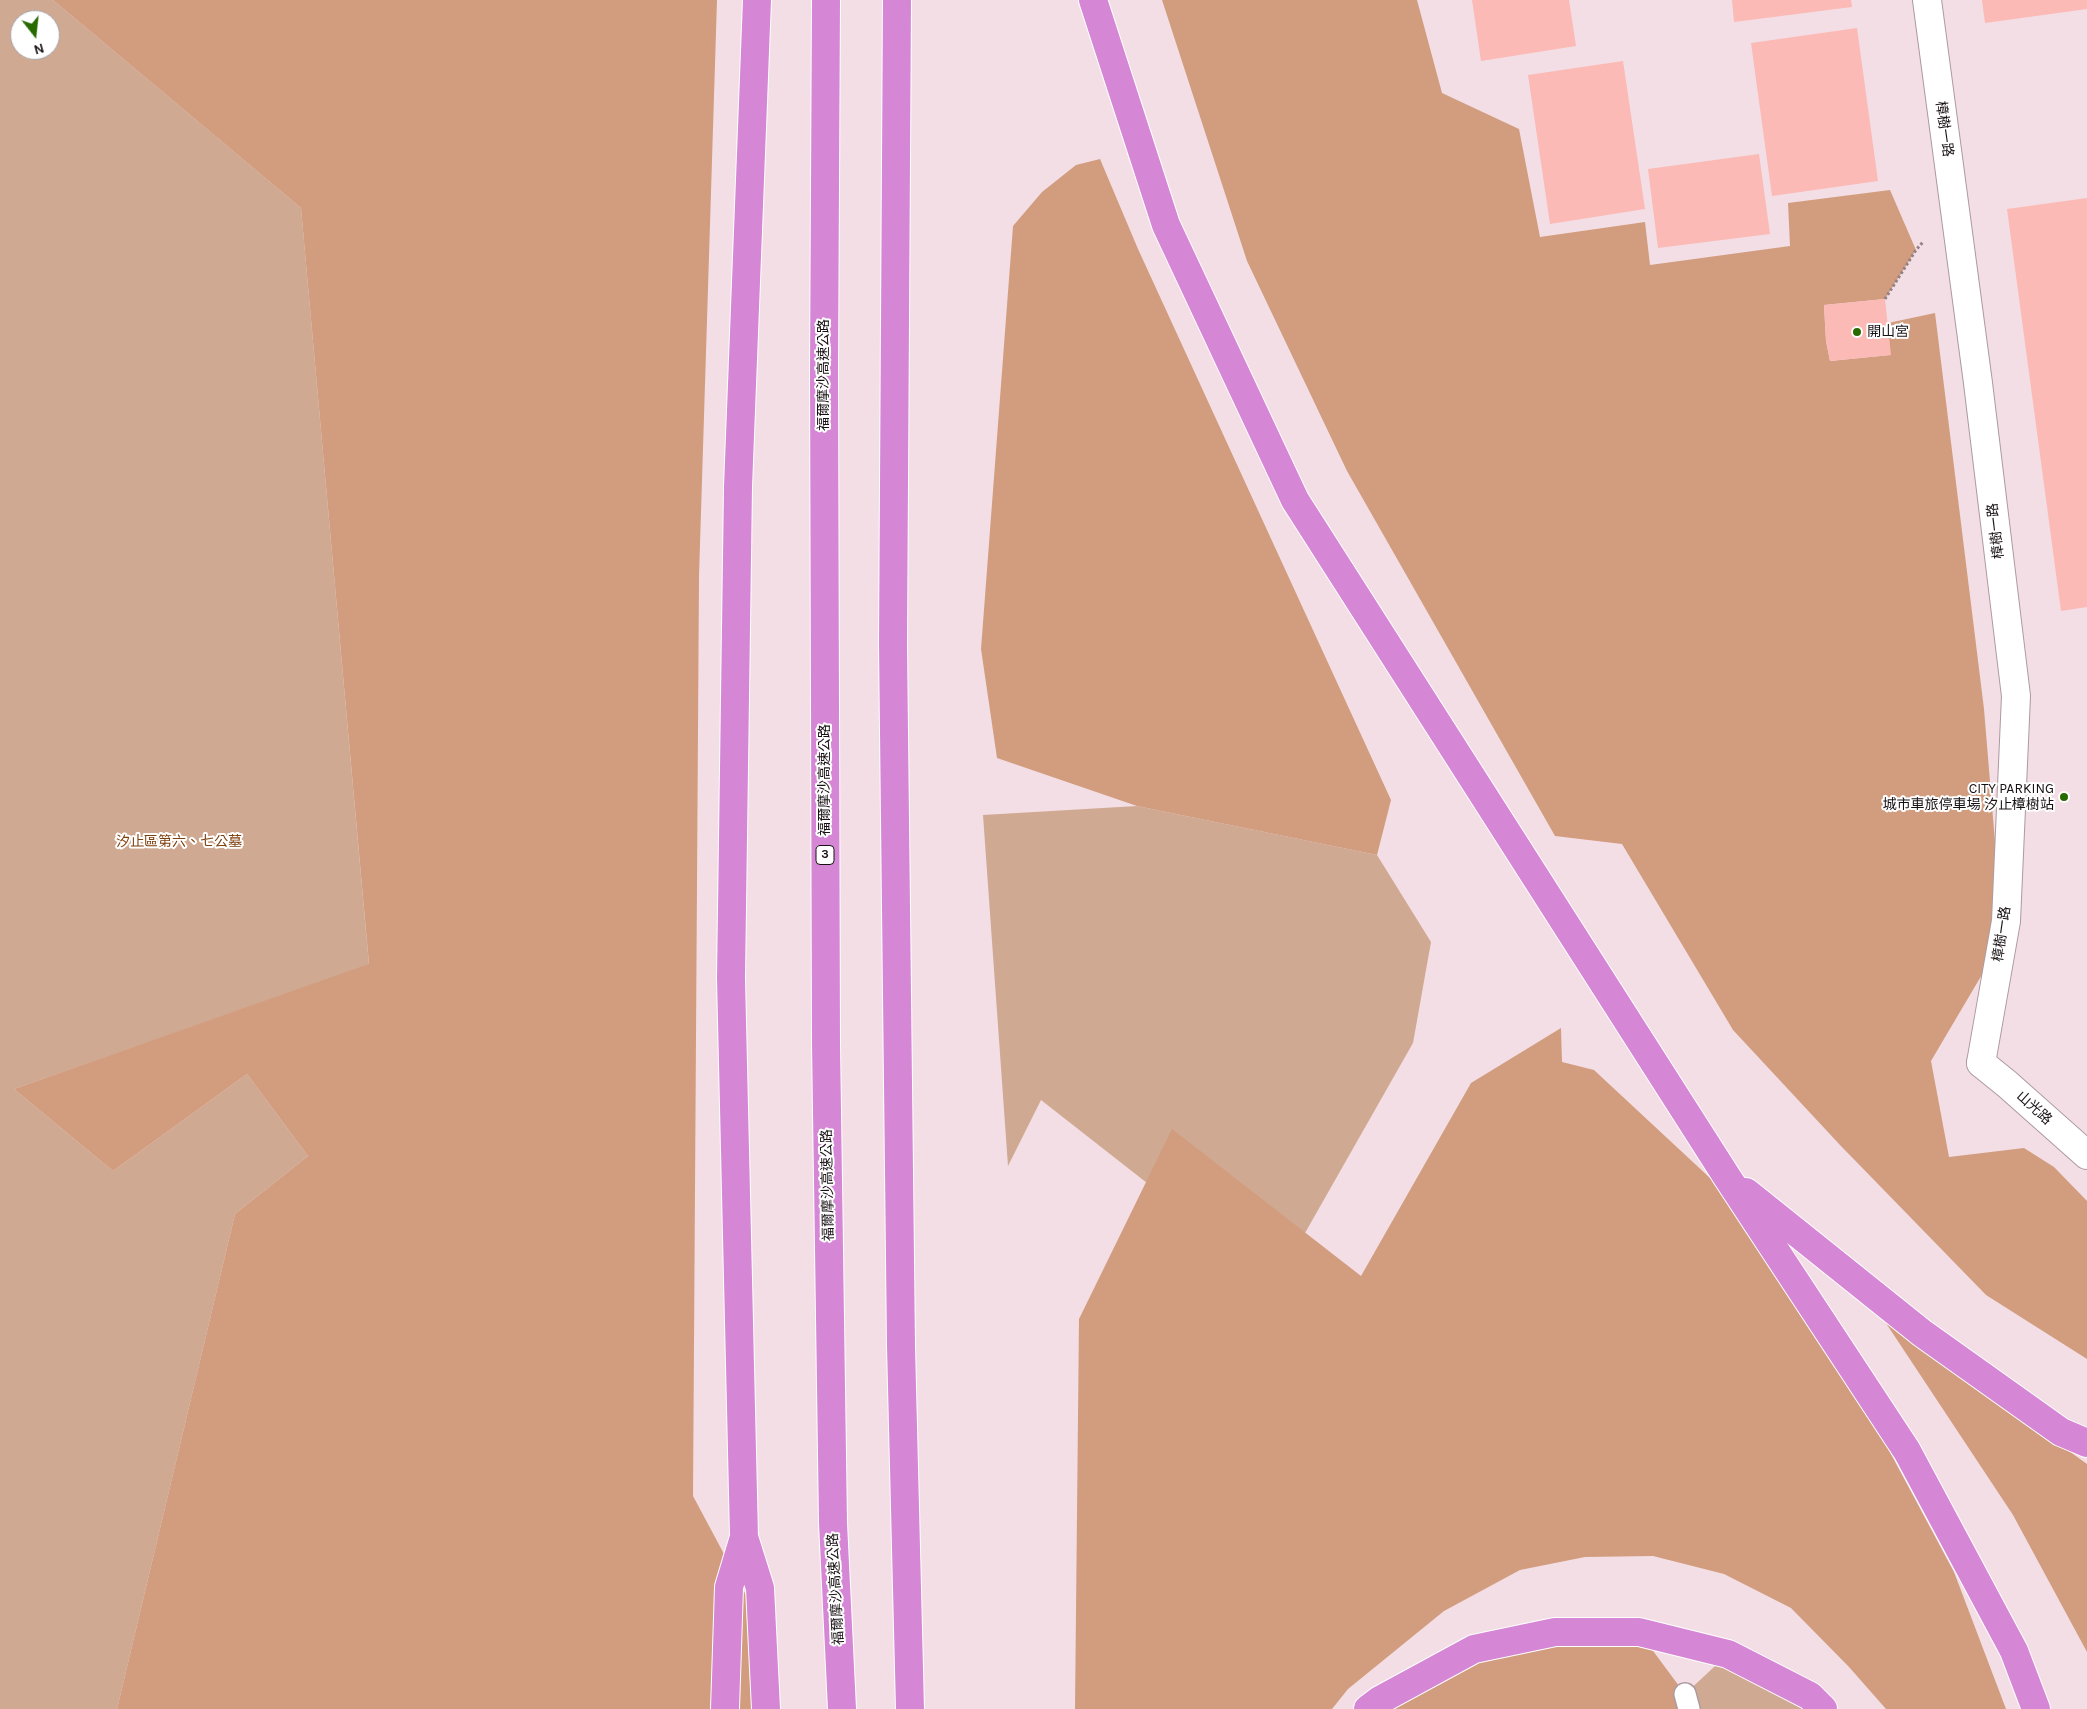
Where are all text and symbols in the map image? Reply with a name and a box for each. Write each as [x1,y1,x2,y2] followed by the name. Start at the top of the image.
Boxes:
[10,10,60,60] north arrow
[32,39,46,58] text: N
[1932,100,1956,158] street label: 樟樹一路
[816,319,832,431] street label: 福爾摩沙高速公路
[1867,324,1909,340] place label: 開山宮
[1851,326,1863,338] marker: 開山宮
[1984,502,2008,560] street label: 樟樹一路
[817,724,833,836] street label: 福爾摩沙高速公路
[1883,781,2054,814] place label: CITY PARKING 城市車旅停車場 汐止樟樹站
[2058,791,2070,803] marker: CITY PARKING 城市車旅停車場 汐止樟樹站
[116,834,242,850] park label: 汐止區第六、七公墓
[816,846,834,864] road number: 3
[1990,905,2014,963] street label: 樟樹一路
[2013,1088,2055,1128] street label: 山光路
[819,1129,837,1241] street label: 福爾摩沙高速公路
[825,1533,847,1645] street label: 福爾摩沙高速公路

